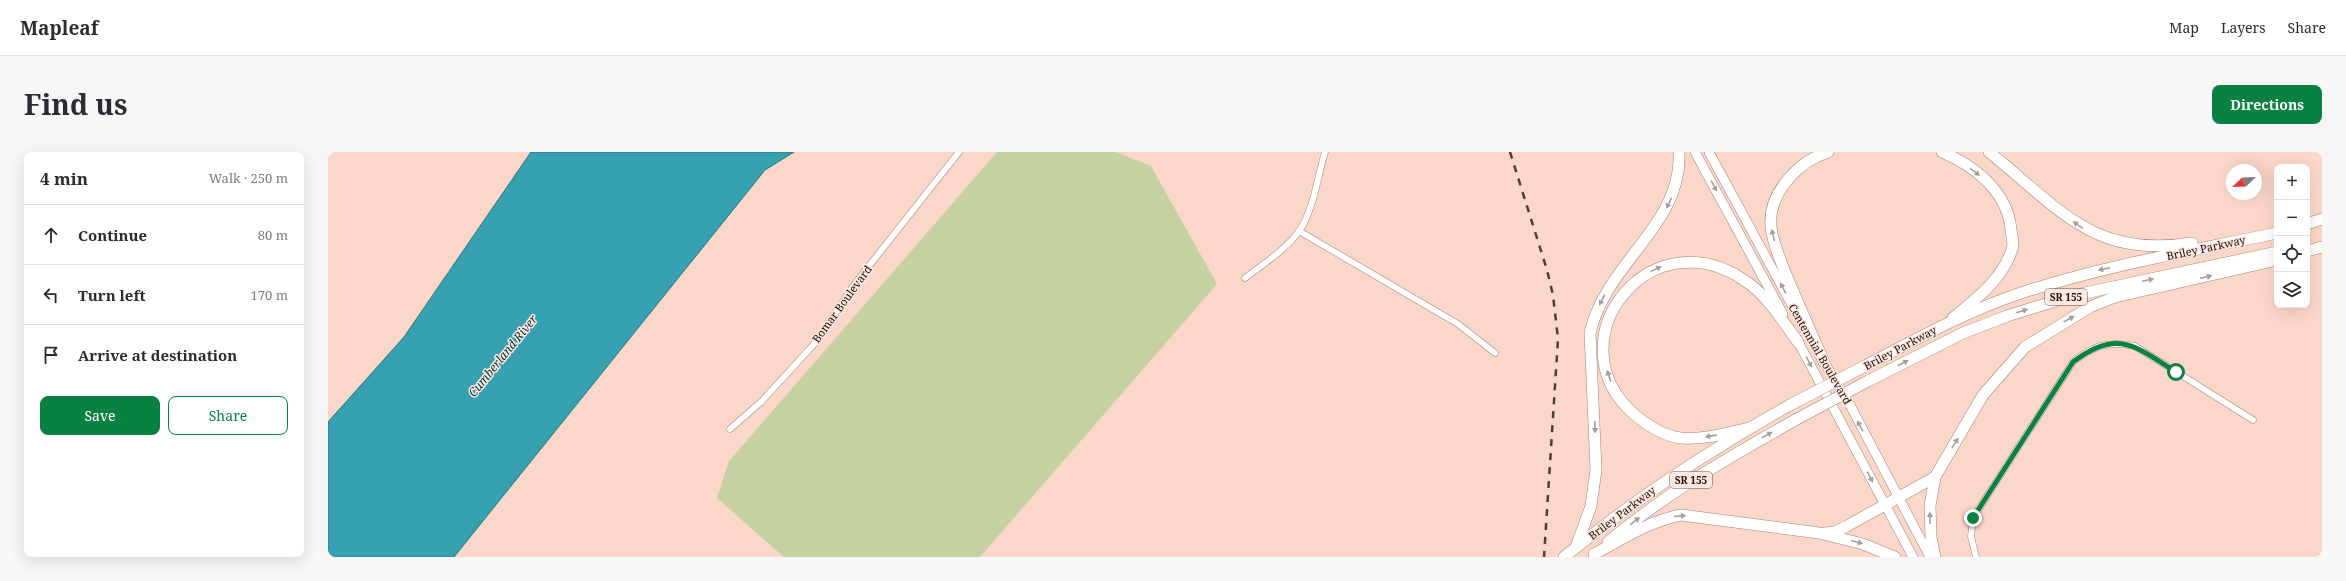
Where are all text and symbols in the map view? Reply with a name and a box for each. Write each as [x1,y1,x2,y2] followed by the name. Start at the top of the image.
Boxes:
[20,15,98,41] text: Mapleaf
[2169,18,2199,37] text: Map
[2221,18,2266,37] text: Layers
[2288,18,2326,37] text: Share
[24,85,128,123] text: Find us
[2212,85,2322,124] button: Directions
[2226,164,2262,200] north arrow
[2274,164,2310,308] map controls
[2274,164,2310,200] button: +
[40,167,88,190] text: 4 min
[1970,168,1980,176] one-way arrow
[209,169,288,187] text: Walk · 250 m
[1710,181,1717,192] one-way arrow
[1666,197,1672,209] one-way arrow
[2274,200,2310,236] button: −
[2073,221,2083,229] one-way arrow
[40,224,62,246] icon: ahead
[78,225,147,245] text: Continue
[258,226,288,244] text: 80 m
[1770,229,1776,241] one-way arrow
[2165,232,2248,263] street label: Briley Parkway
[2274,236,2310,272] button: locate
[808,262,875,346] street label: Bomar Boulevard
[1651,266,1662,272] one-way arrow
[2098,266,2110,272] one-way arrow
[2274,272,2310,308] button: layers
[2200,274,2212,280] one-way arrow
[2142,276,2154,282] one-way arrow
[1779,282,1786,294] one-way arrow
[40,284,62,306] icon: left
[78,285,146,305] text: Turn left
[251,286,288,304] text: 170 m
[2045,289,2087,305] road number: SR 155
[1598,294,1605,305] one-way arrow
[1785,301,1856,407] street label: Centennial Boulevard
[2017,308,2029,314] one-way arrow
[464,311,541,400] water label: Cumberland River
[2063,316,2075,322] one-way arrow
[1861,322,1939,373] street label: Briley Parkway
[40,344,62,366] icon: arrive
[78,345,237,365] text: Arrive at destination
[1806,356,1812,368] one-way arrow
[1898,360,1909,366] one-way arrow
[2167,363,2185,381] route start
[1606,370,1612,382] one-way arrow
[40,396,160,435] button: Save
[168,396,288,435] button: Share
[1857,420,1864,431] one-way arrow
[1592,421,1598,434] one-way arrow
[1762,432,1773,439] one-way arrow
[1705,433,1717,439] one-way arrow
[1951,438,1959,449] one-way arrow
[1867,471,1873,483] one-way arrow
[1670,472,1712,488] road number: SR 155
[1585,482,1659,543] street label: Briley Parkway
[1964,509,1982,527] route end
[1927,511,1933,524] one-way arrow
[1674,513,1686,520] one-way arrow
[1629,516,1640,525] one-way arrow
[1851,539,1863,545] one-way arrow

